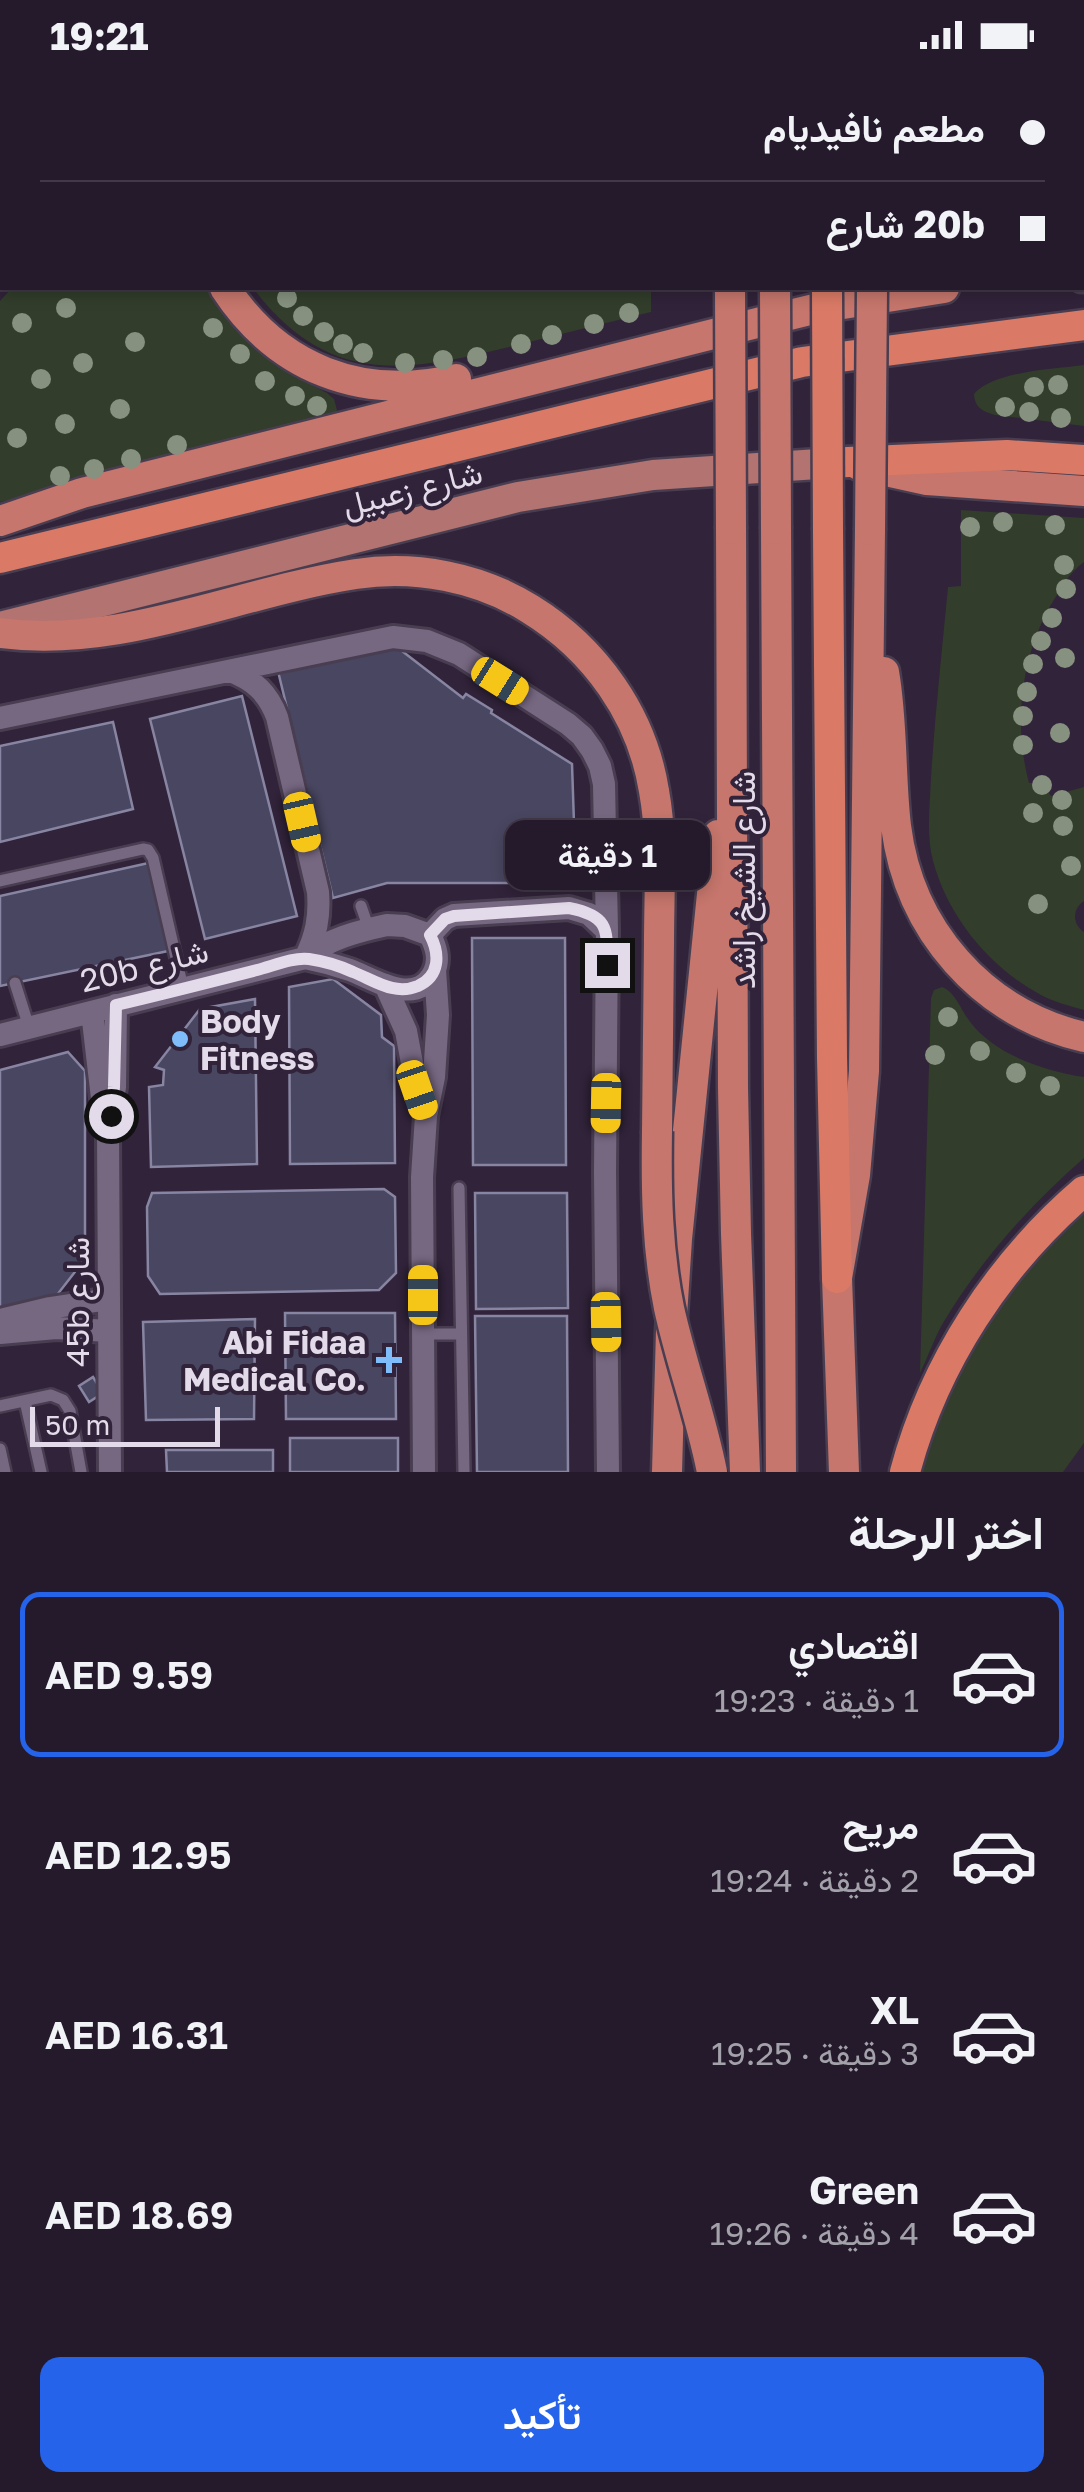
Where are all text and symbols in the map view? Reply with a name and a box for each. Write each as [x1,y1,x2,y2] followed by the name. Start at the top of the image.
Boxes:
[50,13,149,58] text: 19:21
[763,105,985,150] text: مطعم نافيديام
[825,201,985,246] text: 20b شارع
[338,452,487,528] street label: شارع زعبيل
[467,652,533,710] car
[724,771,766,989] street label: شارع الشيخ راشد
[281,789,323,855] car
[504,820,710,890] callout: 1 دقيقة
[558,836,657,874] text: 1 دقيقة
[76,931,213,1003] street label: 20b شارع
[585,943,630,988] route end
[200,1002,315,1077] place label: Body Fitness
[169,1028,191,1050] marker: Body Fitness
[393,1057,441,1123] car
[590,1073,622,1133] car
[89,1094,134,1139] route start
[58,1237,100,1367] street label: 45b شارع
[408,1265,438,1325] car
[590,1292,622,1352] car
[183,1323,366,1398] place label: Abi Fidaa Medical Co.
[376,1347,402,1373] marker: Abi Fidaa Medical Co.
[30,1402,220,1446] scale bar
[45,1408,110,1441] text: 50 m
[848,1505,1044,1559] text: اختر الرحلة
[788,1622,919,1667] text: اقتصادي
[949,1630,1039,1720] icon: car
[45,1652,213,1697] text: AED 9.59
[714,1681,919,1719] text: 1 دقيقة · 19:23
[843,1802,919,1847] text: مريح
[949,1810,1039,1900] icon: car
[45,1832,231,1877] text: AED 12.95
[710,1861,919,1899] text: 2 دقيقة · 19:24
[870,1987,919,2032] text: XL
[949,1990,1039,2080] icon: car
[45,2012,228,2057] text: AED 16.31
[711,2034,919,2072] text: 3 دقيقة · 19:25
[809,2167,919,2212] text: Green
[949,2170,1039,2260] icon: car
[45,2192,233,2237] text: AED 18.69
[709,2214,919,2252] text: 4 دقيقة · 19:26
[40,2357,1044,2472] button: تأكيد

